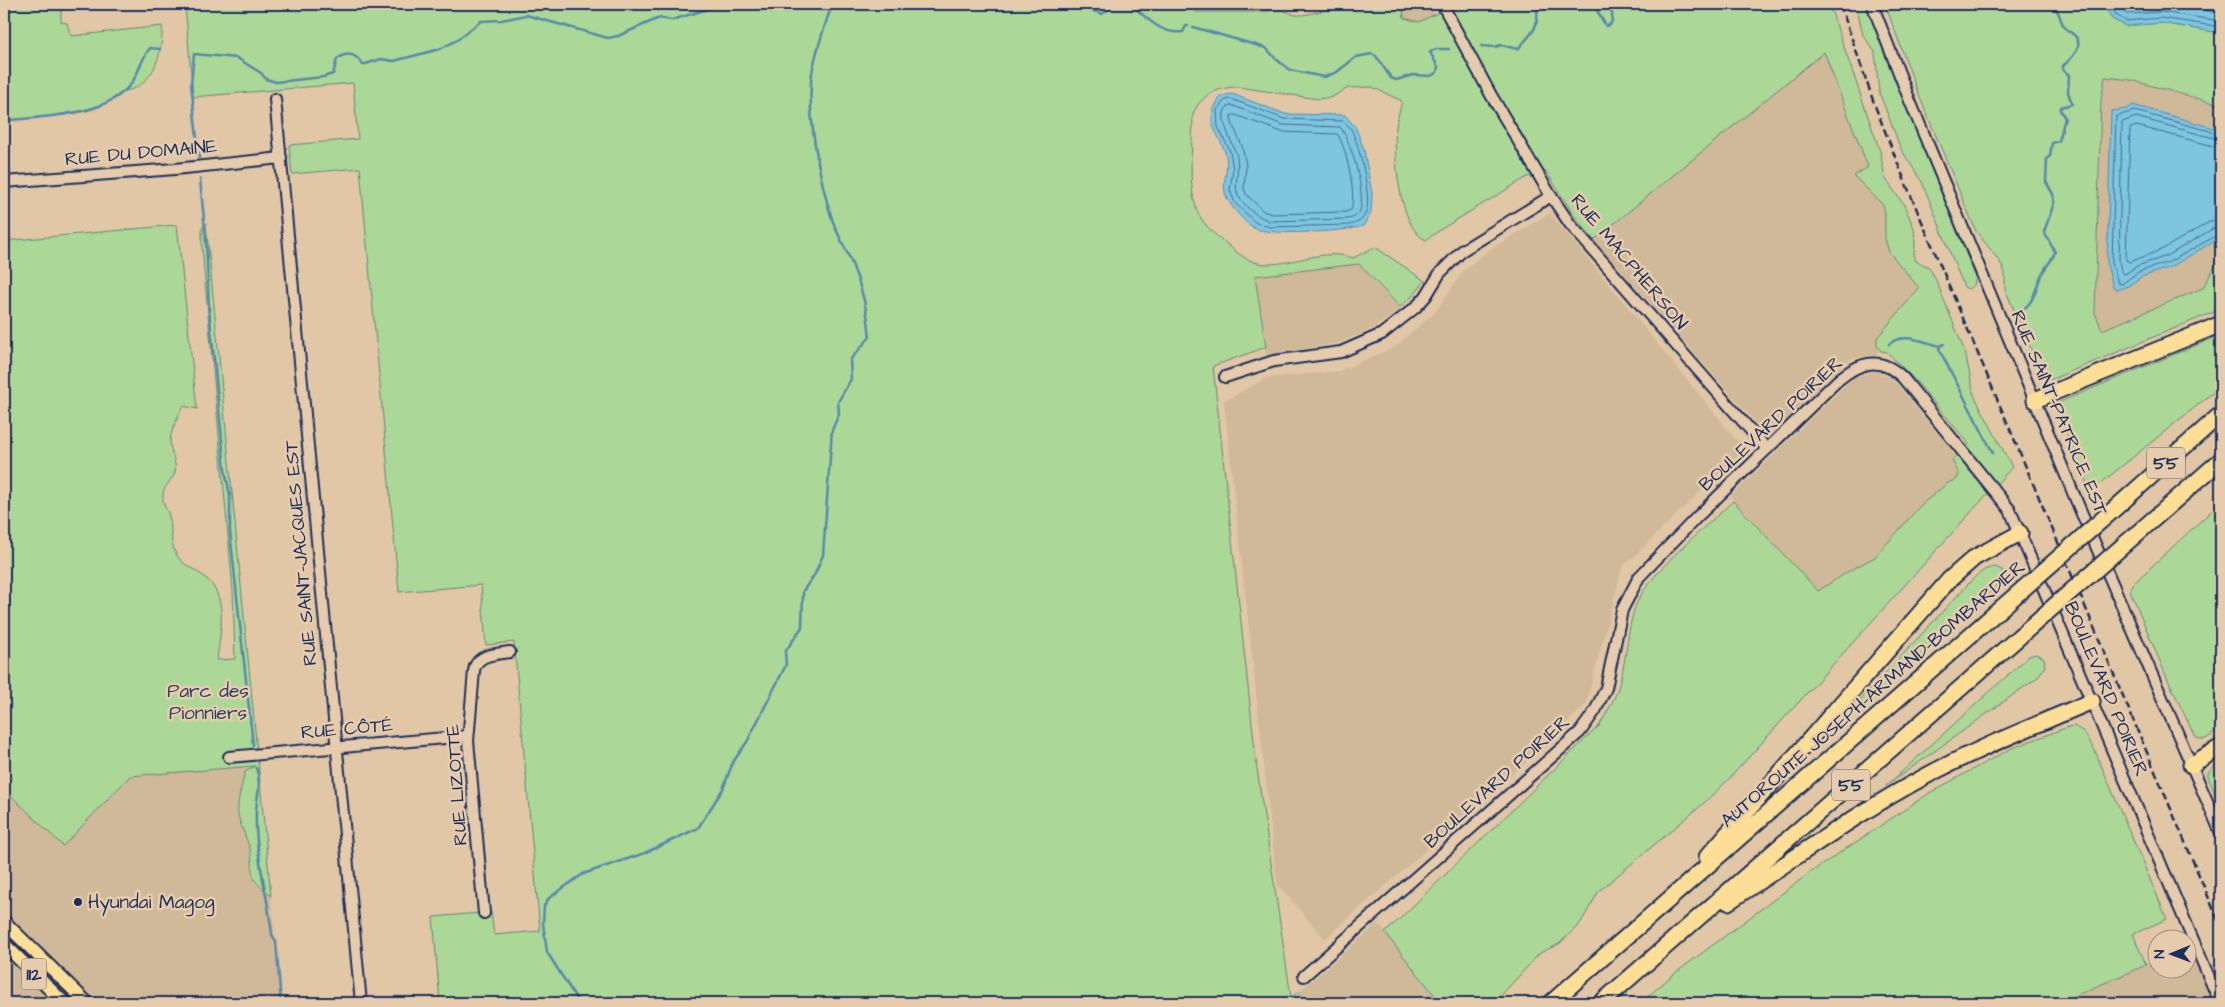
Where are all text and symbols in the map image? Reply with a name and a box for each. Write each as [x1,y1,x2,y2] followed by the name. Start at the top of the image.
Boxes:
[64,133,218,173] street label: RUE DU DOMAINE
[1564,188,1694,336] street label: RUE MACPHERSON
[2004,306,2114,520] street label: RUE SAINT-PATRICE EST
[1693,350,1849,498] street label: BOULEVARD POIRIER
[278,439,324,667] street label: RUE SAINT-JACQUES EST
[2147,448,2185,478] road number: 55
[1715,554,2031,834] street label: AUTOROUTE JOSEPH-ARMAND-BOMBARDIER
[2057,597,2155,781] street label: BOULEVARD POIRIER
[167,678,249,727] park label: Parc des Pionniers
[1418,709,1576,855] street label: BOULEVARD POIRIER
[300,712,394,746] street label: RUE CÔTÉ
[439,723,475,847] street label: RUE LIZOTTE
[1832,770,1870,800] road number: 55
[88,889,215,917] place label: Hyundai Magog
[72,896,84,908] marker: Hyundai Magog
[2148,930,2198,980] north arrow
[2150,949,2170,959] text: N
[22,959,46,990] road number: 112

